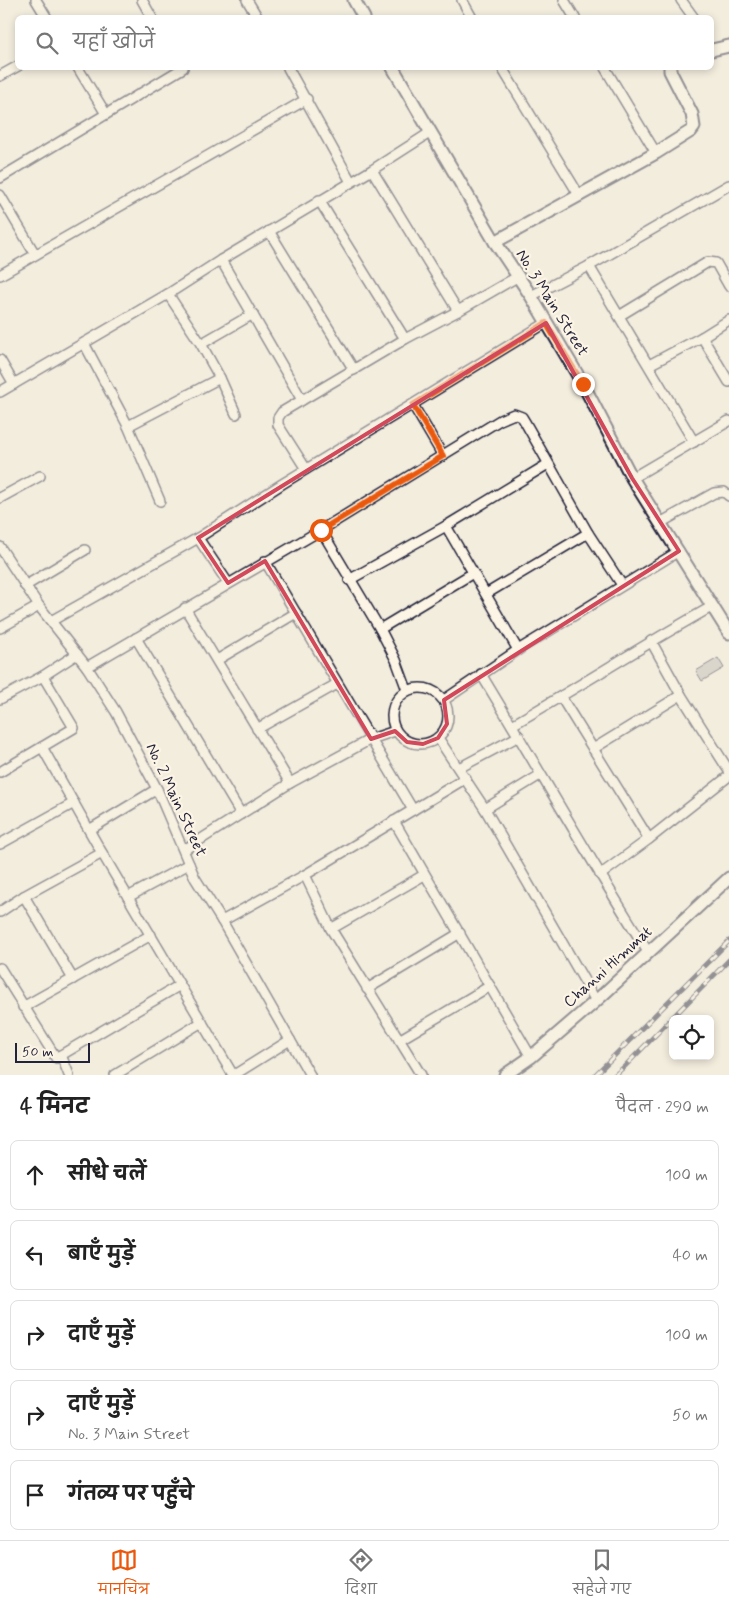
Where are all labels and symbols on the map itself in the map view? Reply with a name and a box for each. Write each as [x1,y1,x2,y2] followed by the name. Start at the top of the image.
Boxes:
[511,246,594,361] street label: No. 3 Main Street
[572,373,595,396] route end
[310,519,333,542] route start
[141,740,212,860] street label: No. 2 Main Street
[559,922,657,1012] street label: Channi Himmat
[15,1040,90,1063] scale bar

